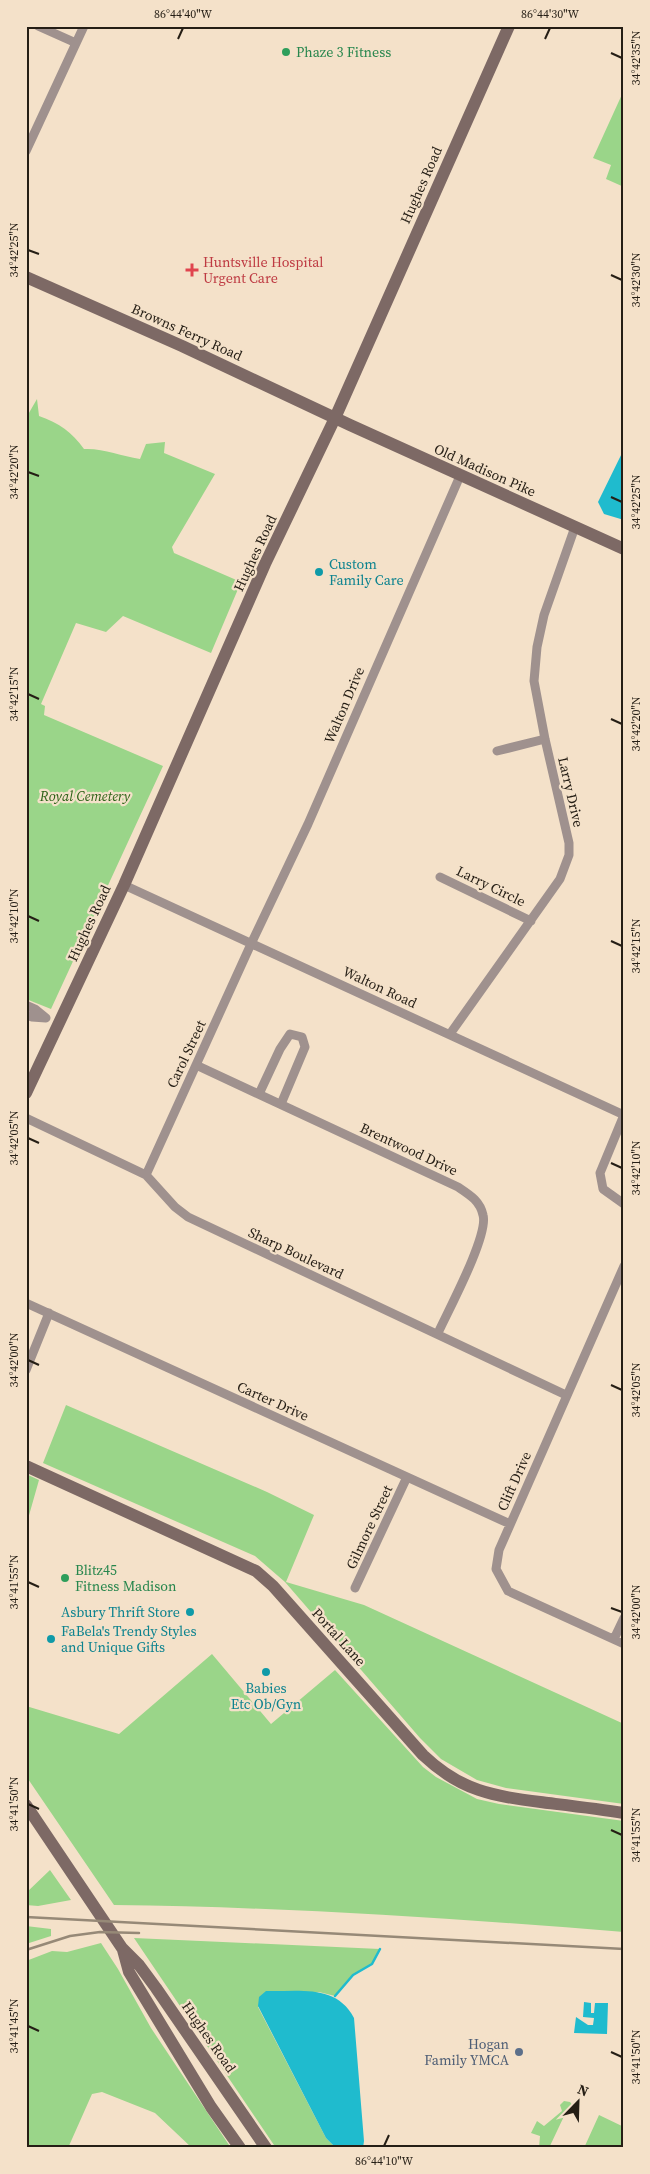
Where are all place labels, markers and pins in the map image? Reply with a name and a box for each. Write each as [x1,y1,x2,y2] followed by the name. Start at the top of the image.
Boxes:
[296,42,391,62] place label: Phaze 3 Fitness
[280,46,292,58] marker: Phaze 3 Fitness
[203,252,323,288] place label: Huntsville Hospital Urgent Care
[185,263,199,277] marker: Huntsville Hospital Urgent Care
[329,554,404,590] place label: Custom Family Care
[313,566,325,578] marker: Custom Family Care
[75,1560,177,1596] place label: Blitz45 Fitness Madison
[59,1572,71,1584] marker: Blitz45 Fitness Madison
[61,1602,180,1622] place label: Asbury Thrift Store
[184,1606,196,1618] marker: Asbury Thrift Store
[61,1621,197,1657] place label: FaBela's Trendy Styles and Unique Gifts
[45,1633,57,1645] marker: FaBela's Trendy Styles and Unique Gifts
[260,1666,272,1678] marker: Babies Etc Ob/Gyn
[231,1678,302,1714] place label: Babies Etc Ob/Gyn
[424,2034,510,2070] place label: Hogan Family YMCA
[513,2046,525,2058] marker: Hogan Family YMCA

